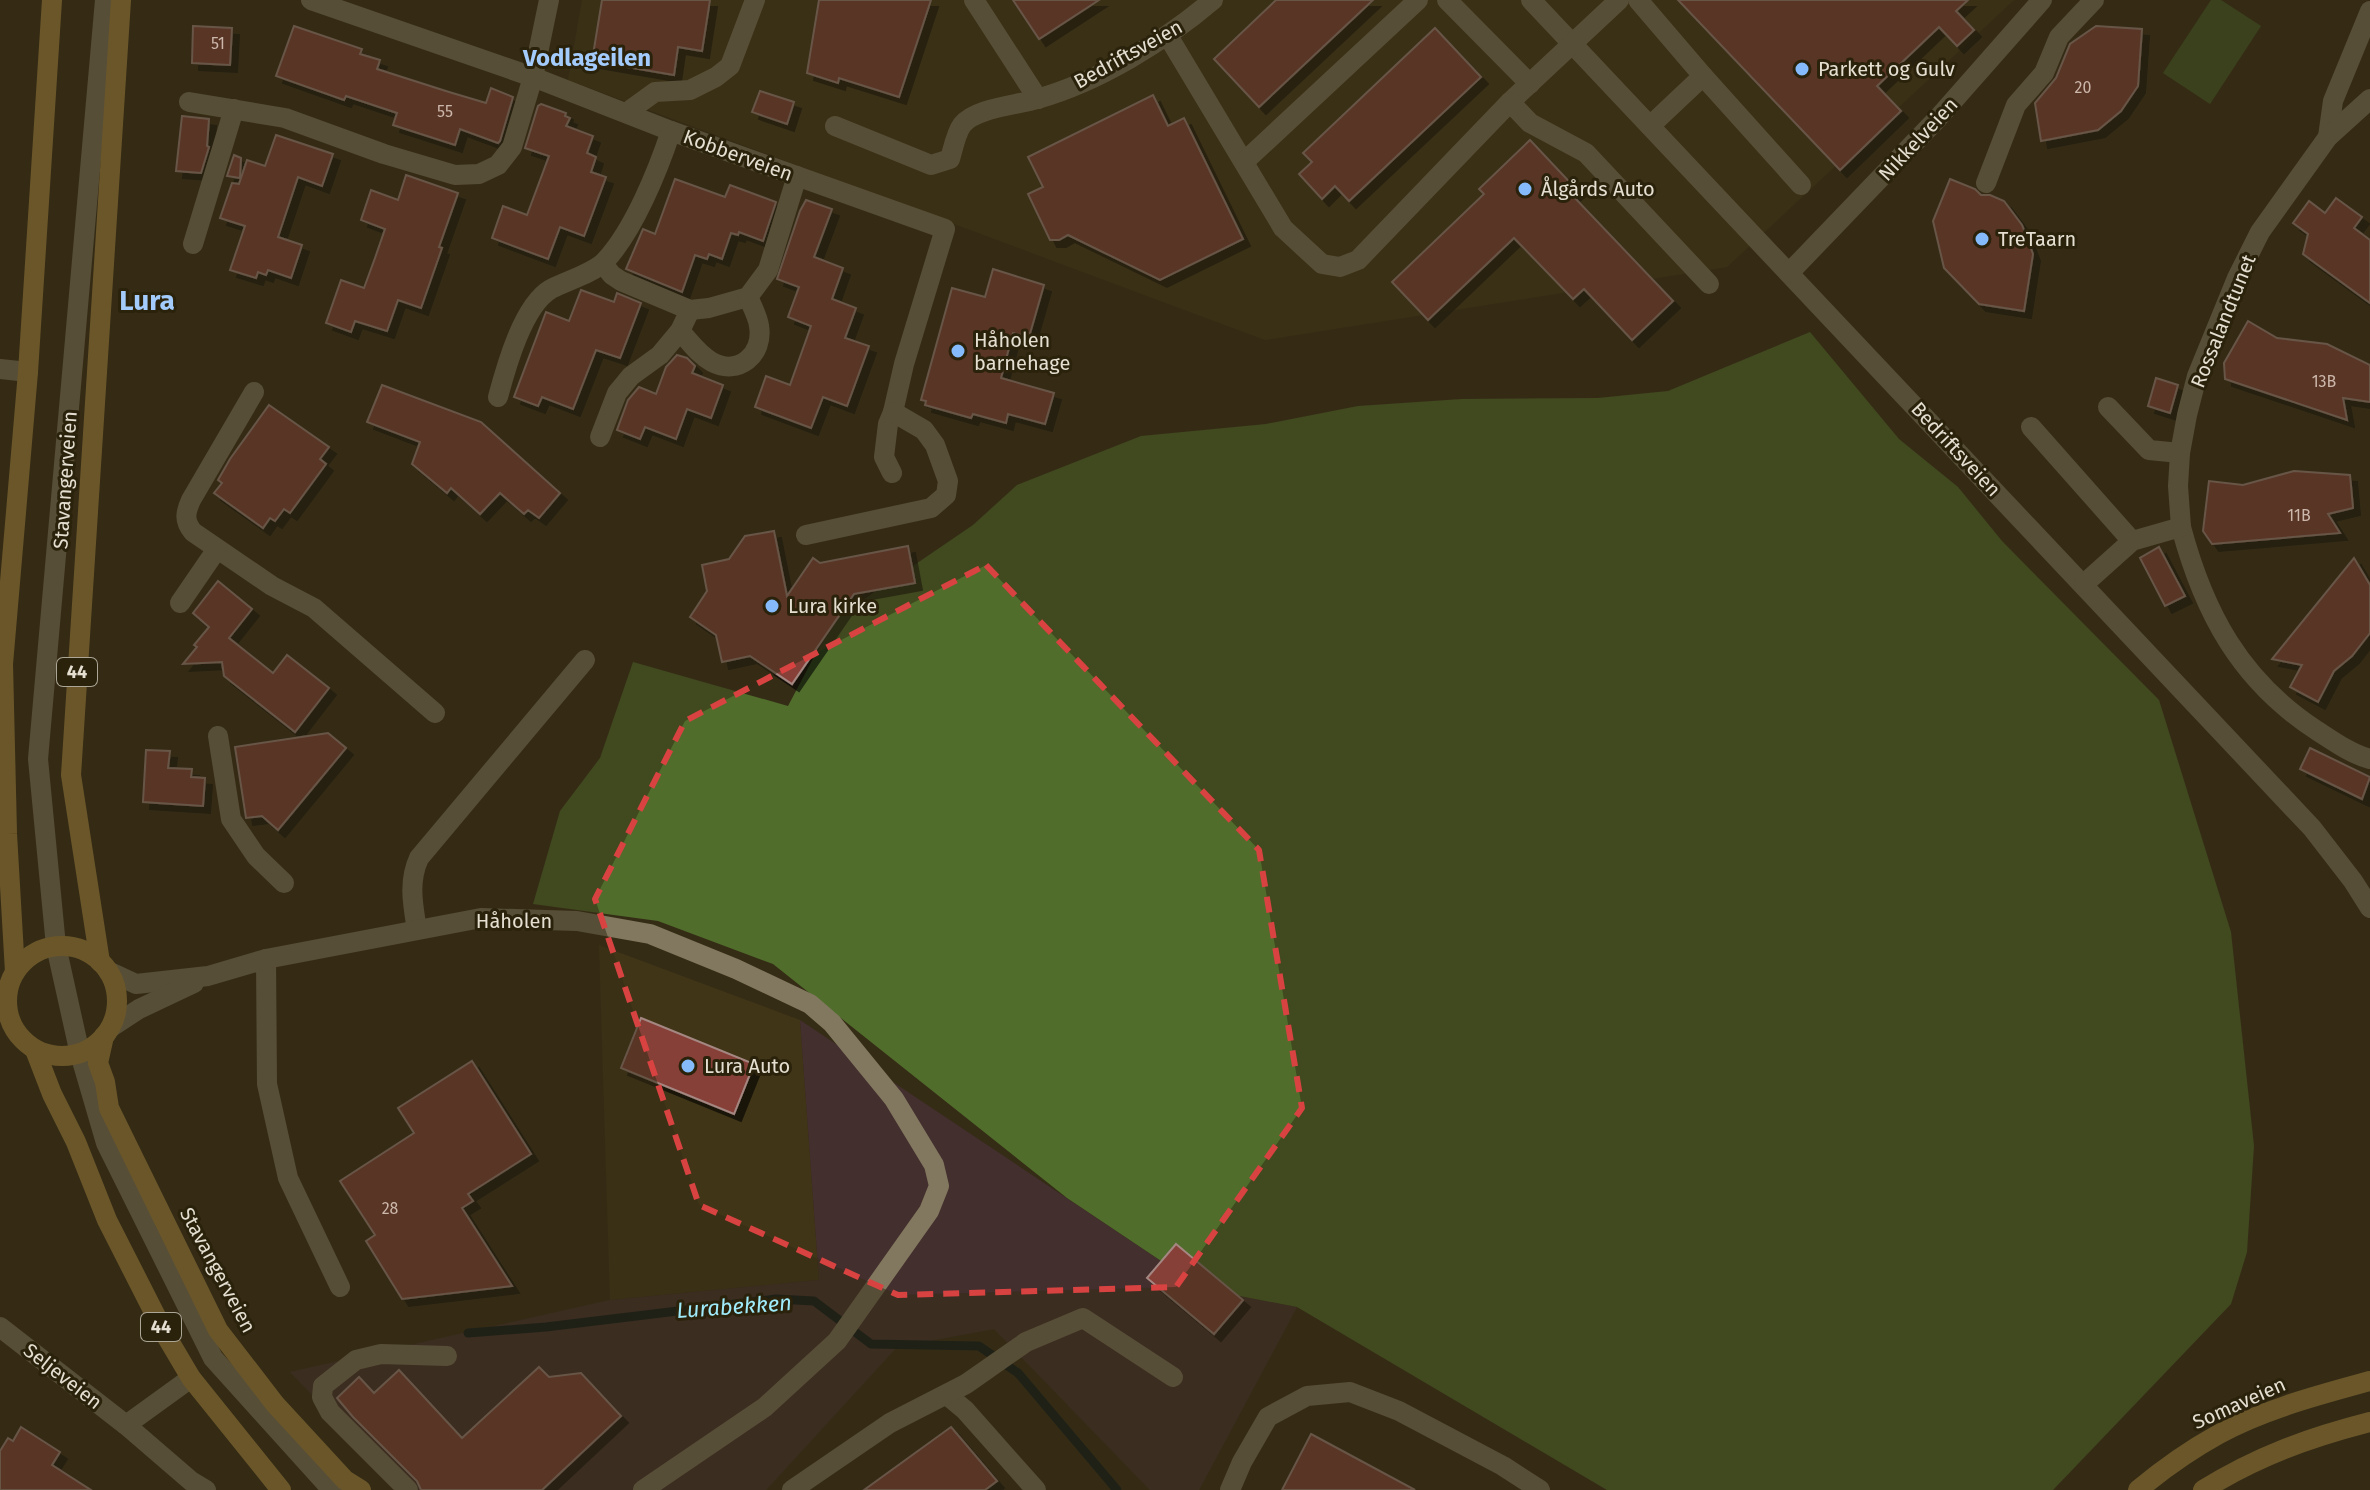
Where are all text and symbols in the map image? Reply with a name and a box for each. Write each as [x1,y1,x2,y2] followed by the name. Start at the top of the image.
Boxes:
[1070,14,1186,94] street label: Bedriftsveien
[211,34,225,53] house number: 51
[522,44,651,72] district label: Vodlageilen
[1818,57,1955,81] place label: Parkett og Gulv
[1793,60,1811,78] marker: Parkett og Gulv
[2075,78,2091,97] house number: 20
[1873,92,1963,186] street label: Nikkelveien
[437,102,453,121] house number: 55
[680,124,796,186] street label: Kobberveien
[1541,176,1655,201] place label: Ålgårds Auto
[1516,180,1534,198] marker: Ålgårds Auto
[1998,227,2076,251] place label: TreTaarn
[1973,230,1991,248] marker: TreTaarn
[2185,250,2261,391] street label: Rossalandtunet
[119,284,175,317] district label: Lura
[974,328,1070,375] place label: Håholen barnehage
[949,342,967,360] marker: Håholen barnehage
[2312,372,2337,391] house number: 13B
[1906,397,2006,501] street label: Bedriftsveien
[48,410,82,550] street label: Stavangerveien
[2287,506,2311,525] house number: 11B
[788,594,877,618] place label: Lura kirke
[763,597,781,615] marker: Lura kirke
[57,658,97,686] road number: 44
[476,909,552,933] street label: Håholen
[704,1054,790,1078] place label: Lura Auto
[679,1057,697,1075] marker: Lura Auto
[382,1199,399,1218] house number: 28
[175,1203,261,1337] street label: Stavangerveien
[675,1289,793,1324] water label: Lurabekken
[141,1313,181,1341] road number: 44
[19,1338,107,1414] street label: Seljeveien
[2189,1372,2289,1434] street label: Somaveien

